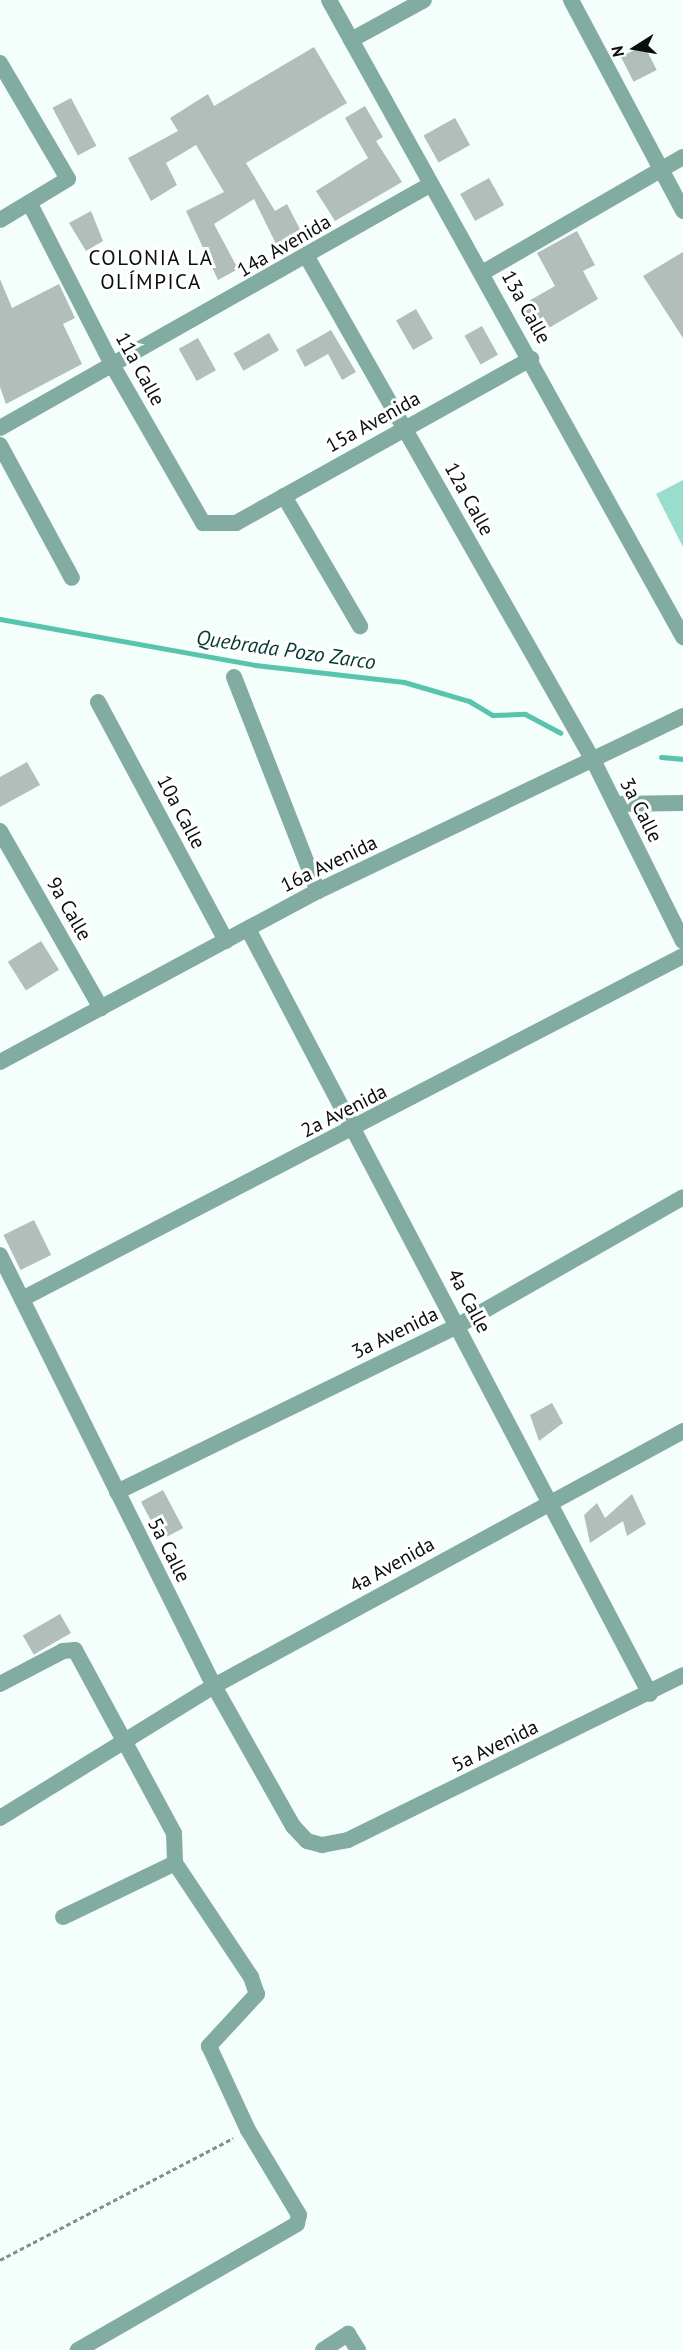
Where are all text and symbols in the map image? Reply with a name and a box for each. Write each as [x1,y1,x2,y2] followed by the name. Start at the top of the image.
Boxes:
[605,18,665,78] north arrow
[607,44,628,59] text: N
[233,209,335,283] street label: 14a Avenida
[88,245,214,295] district label: COLONIA LA OLÍMPICA
[496,266,556,348] street label: 13a Calle
[110,328,170,410] street label: 11a Calle
[321,386,425,458] street label: 15a Avenida
[439,458,499,540] street label: 12a Calle
[195,625,377,675] water label: Quebrada Pozo Zarco
[152,771,210,853] street label: 10a Calle
[615,774,667,846] street label: 3a Calle
[277,830,381,898] street label: 16a Avenida
[41,873,97,945] street label: 9a Calle
[297,1079,391,1143] street label: 2a Avenida
[442,1265,496,1337] street label: 4a Calle
[348,1302,442,1364] street label: 3a Avenida
[143,1514,195,1586] street label: 5a Calle
[345,1532,439,1598] street label: 4a Avenida
[448,1715,542,1777] street label: 5a Avenida

